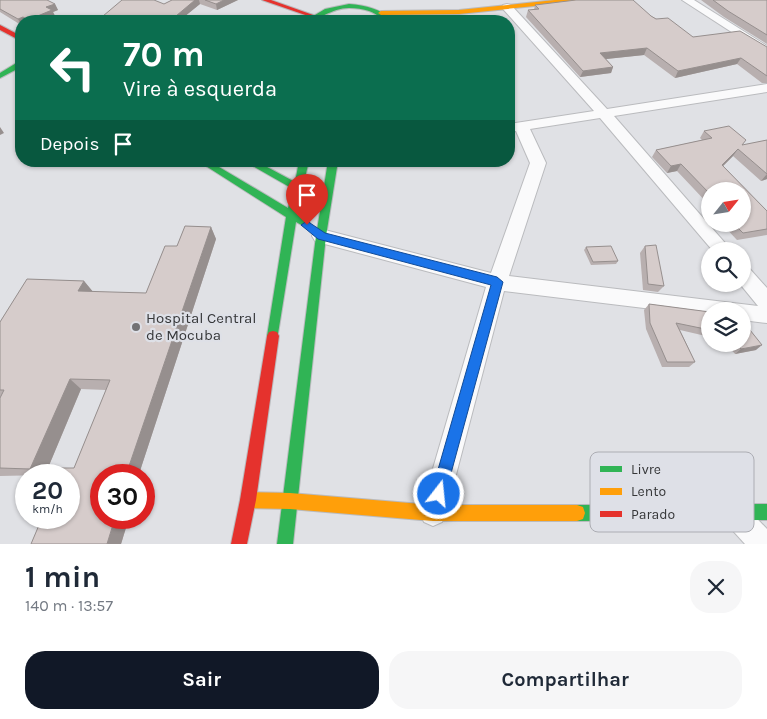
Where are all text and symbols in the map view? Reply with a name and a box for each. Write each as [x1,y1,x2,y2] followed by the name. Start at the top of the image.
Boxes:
[123,34,205,75] text: 70 m
[40,35,105,100] icon: left
[123,76,277,102] text: Vire à esquerda
[109,130,137,158] icon: arrive
[40,133,99,155] text: Depois
[286,174,328,225] pin
[293,181,321,209] icon: arrive
[701,182,751,232] north arrow
[701,182,751,352] map controls
[701,242,751,292] button: search
[701,302,751,352] button: layers
[146,309,256,344] place label: Hospital Central de Mocuba
[130,321,142,333] marker: Hospital Central de Mocuba
[590,452,754,532] legend
[631,461,661,478] text: Livre
[90,464,155,529] speed limit sign: 30
[412,467,464,519] position arrow
[32,476,63,505] text: 20
[631,483,666,500] text: Lento
[32,502,63,516] text: km/h
[631,506,675,523] text: Parado
[25,559,100,595] text: 1 min
[690,561,742,613] button: close
[25,596,113,615] text: 140 m · 13:57
[25,651,379,709] button: Sair
[389,651,742,709] button: Compartilhar

